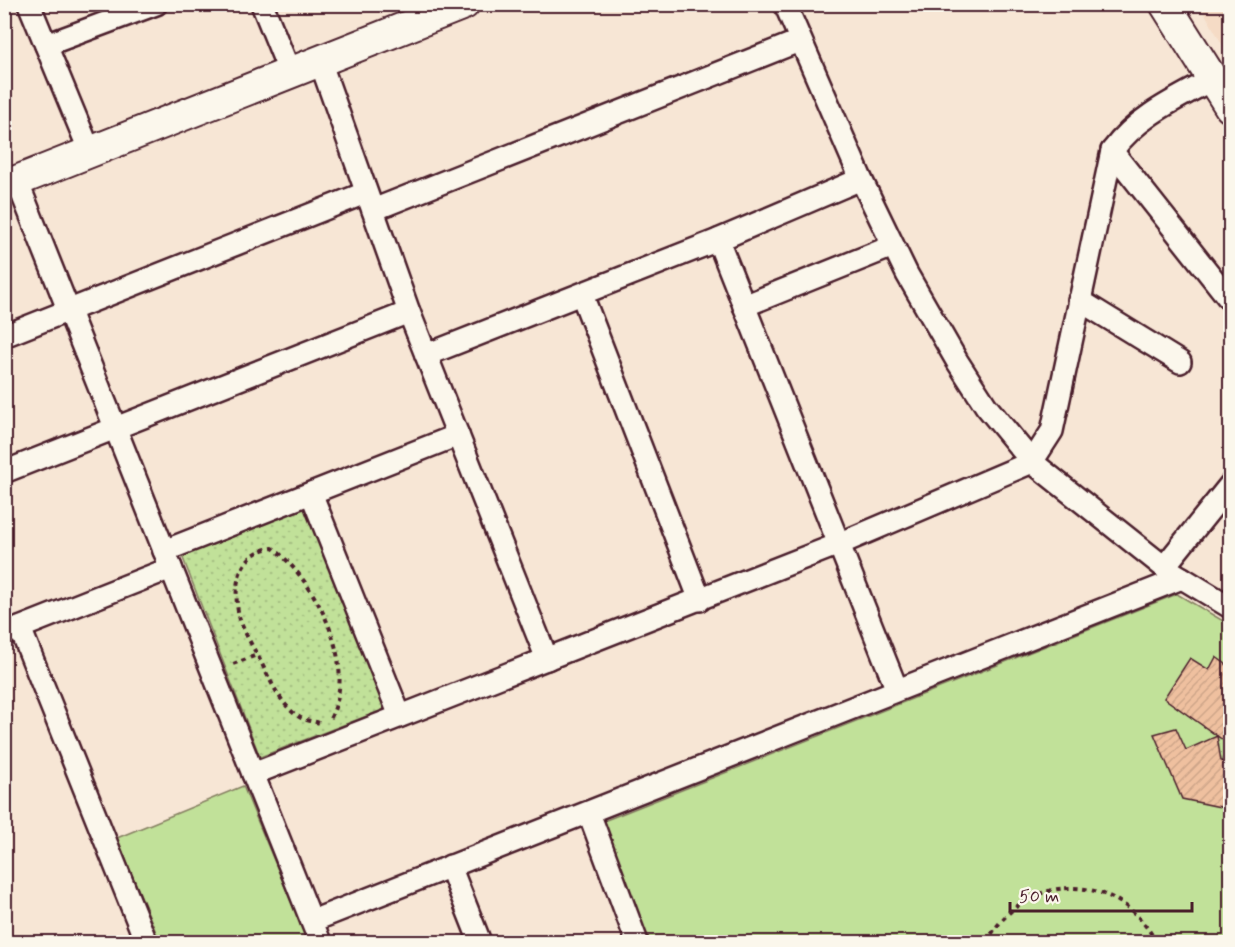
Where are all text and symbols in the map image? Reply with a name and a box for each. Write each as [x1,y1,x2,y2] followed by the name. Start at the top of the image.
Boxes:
[1010,875,1192,913] scale bar
[1019,885,1059,909] text: 50 m

